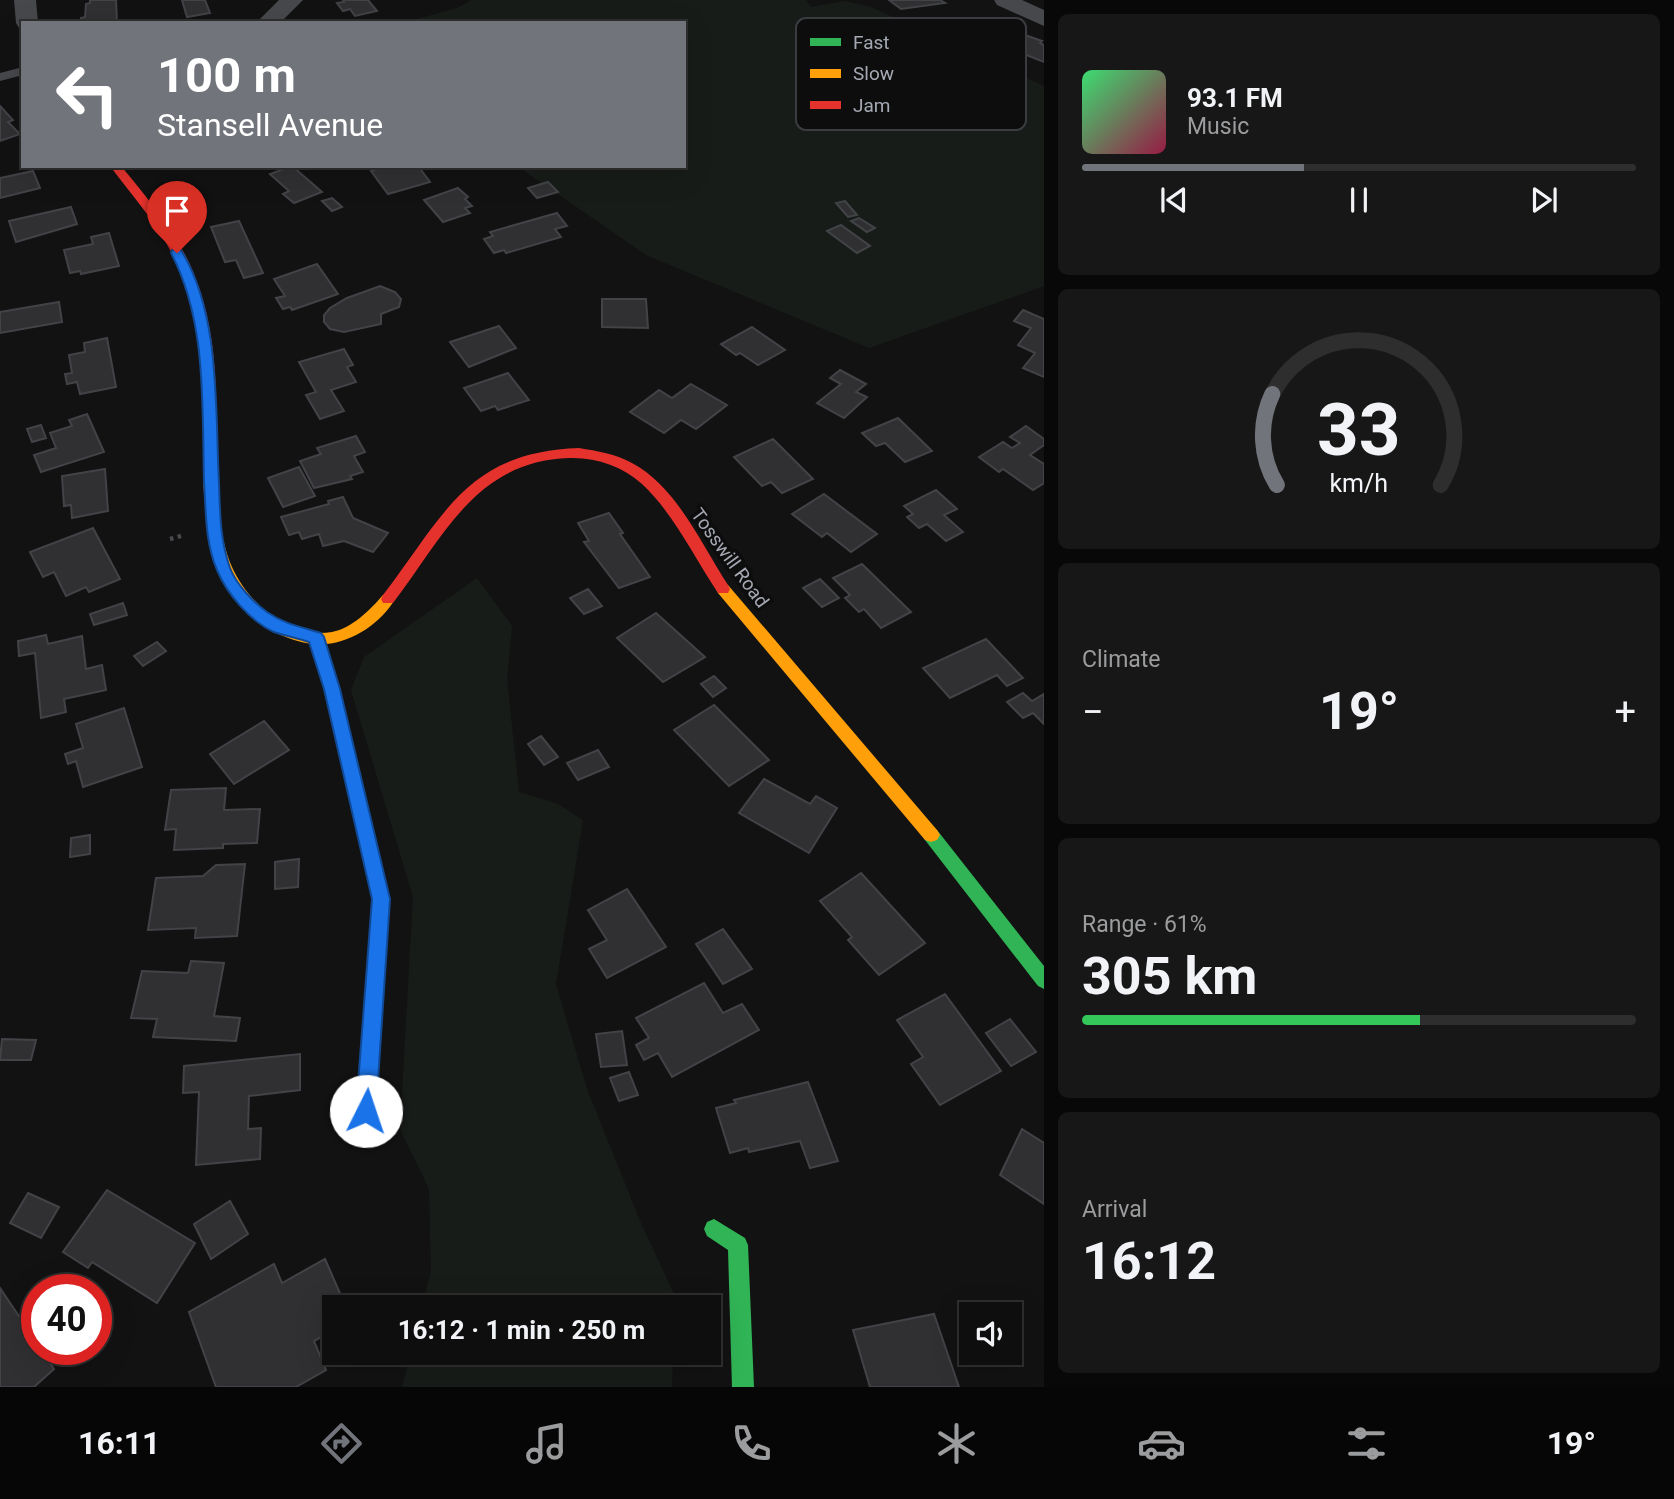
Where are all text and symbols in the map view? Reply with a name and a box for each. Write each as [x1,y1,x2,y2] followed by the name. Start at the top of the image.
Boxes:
[796,18,1026,130] legend
[853,31,890,54] text: Fast
[157,47,296,104] text: 100 m
[42,49,133,140] icon: left
[853,62,894,85] text: Slow
[1187,83,1283,113] text: 93.1 FM
[853,94,890,117] text: Jam
[157,106,383,144] text: Stansell Avenue
[1187,113,1249,140] text: Music
[147,181,207,253] pin
[1155,181,1193,219] icon: previous
[1340,181,1378,219] icon: pause
[1525,181,1563,219] icon: next
[158,192,196,230] icon: arrive
[1317,387,1401,473] text: 33
[1330,469,1388,498] text: km/h
[686,504,774,612] street label: Tosswill Road
[1082,646,1161,673] text: Climate
[1319,681,1399,742] text: 19°
[1082,690,1104,734] text: −
[1614,690,1636,734] text: +
[1082,911,1207,938] text: Range · 61%
[1082,946,1257,1007] text: 305 km
[329,1074,403,1148] position arrow
[1082,1196,1147,1223] text: Arrival
[1082,1231,1216,1292] text: 16:12
[21,1274,112,1365] speed limit sign: 40
[959,1302,1022,1365] map controls
[959,1302,1022,1365] button: sound
[398,1315,645,1345] text: 16:12 · 1 min · 250 m
[317,1419,366,1468] icon: directions
[522,1419,571,1468] icon: music
[727,1419,776,1468] icon: phone
[932,1419,981,1468] icon: climate
[1137,1419,1186,1468] icon: car
[1342,1419,1391,1468] icon: filters
[78,1424,160,1462] text: 16:11
[1547,1424,1596,1462] text: 19°

